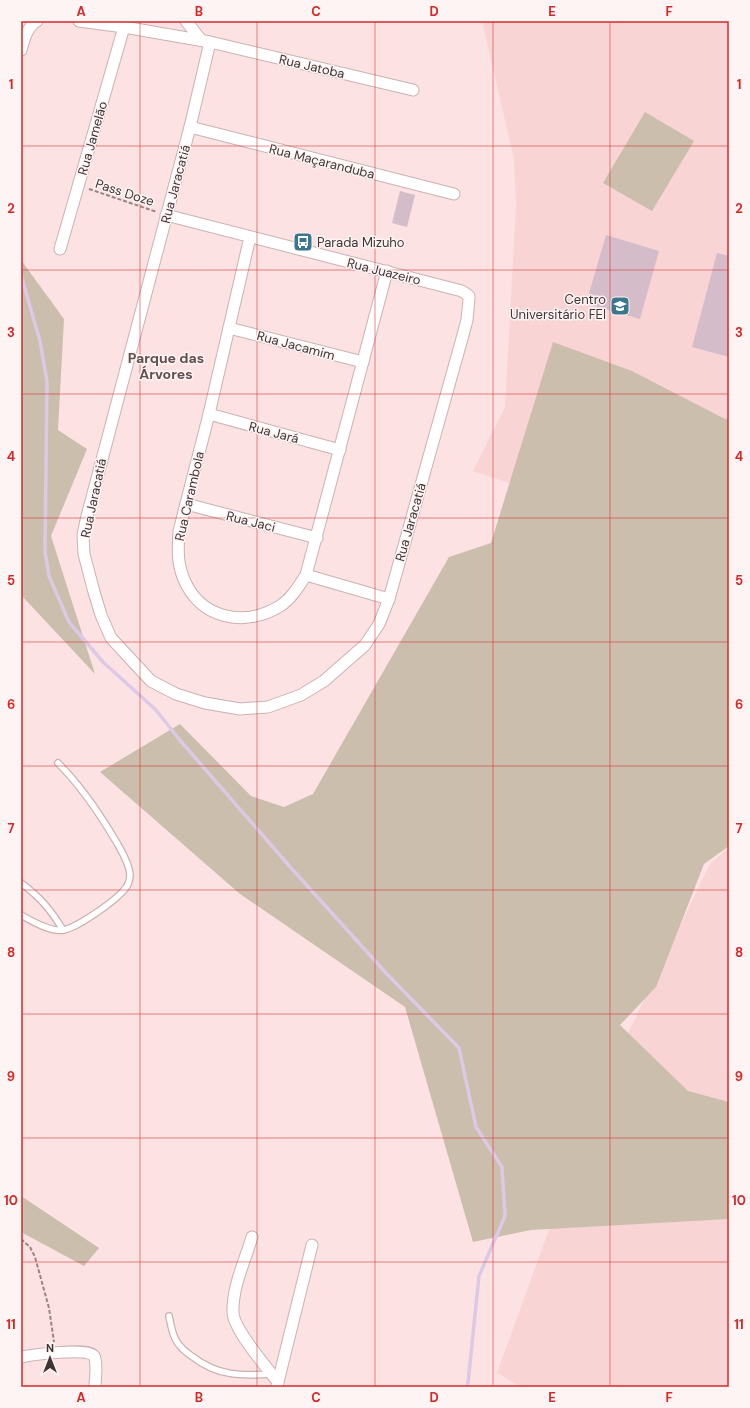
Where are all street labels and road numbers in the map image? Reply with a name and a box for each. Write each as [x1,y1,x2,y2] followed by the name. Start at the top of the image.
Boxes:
[277,51,346,82] street label: Rua Jatoba
[74,99,111,177] street label: Rua Jamelão
[267,140,377,183] street label: Rua Maçaranduba
[157,143,194,225] street label: Rua Jaracatiá
[93,175,156,210] street label: Pass Doze
[345,254,423,289] street label: Rua Juazeiro
[255,327,337,364] street label: Rua Jacamim
[247,418,301,447] street label: Rua Jará
[171,450,208,543] street label: Rua Carambola
[77,457,110,539] street label: Rua Jaracatiá
[391,481,430,563] street label: Rua Jaracatiá
[225,507,277,536] street label: Rua Jaci

